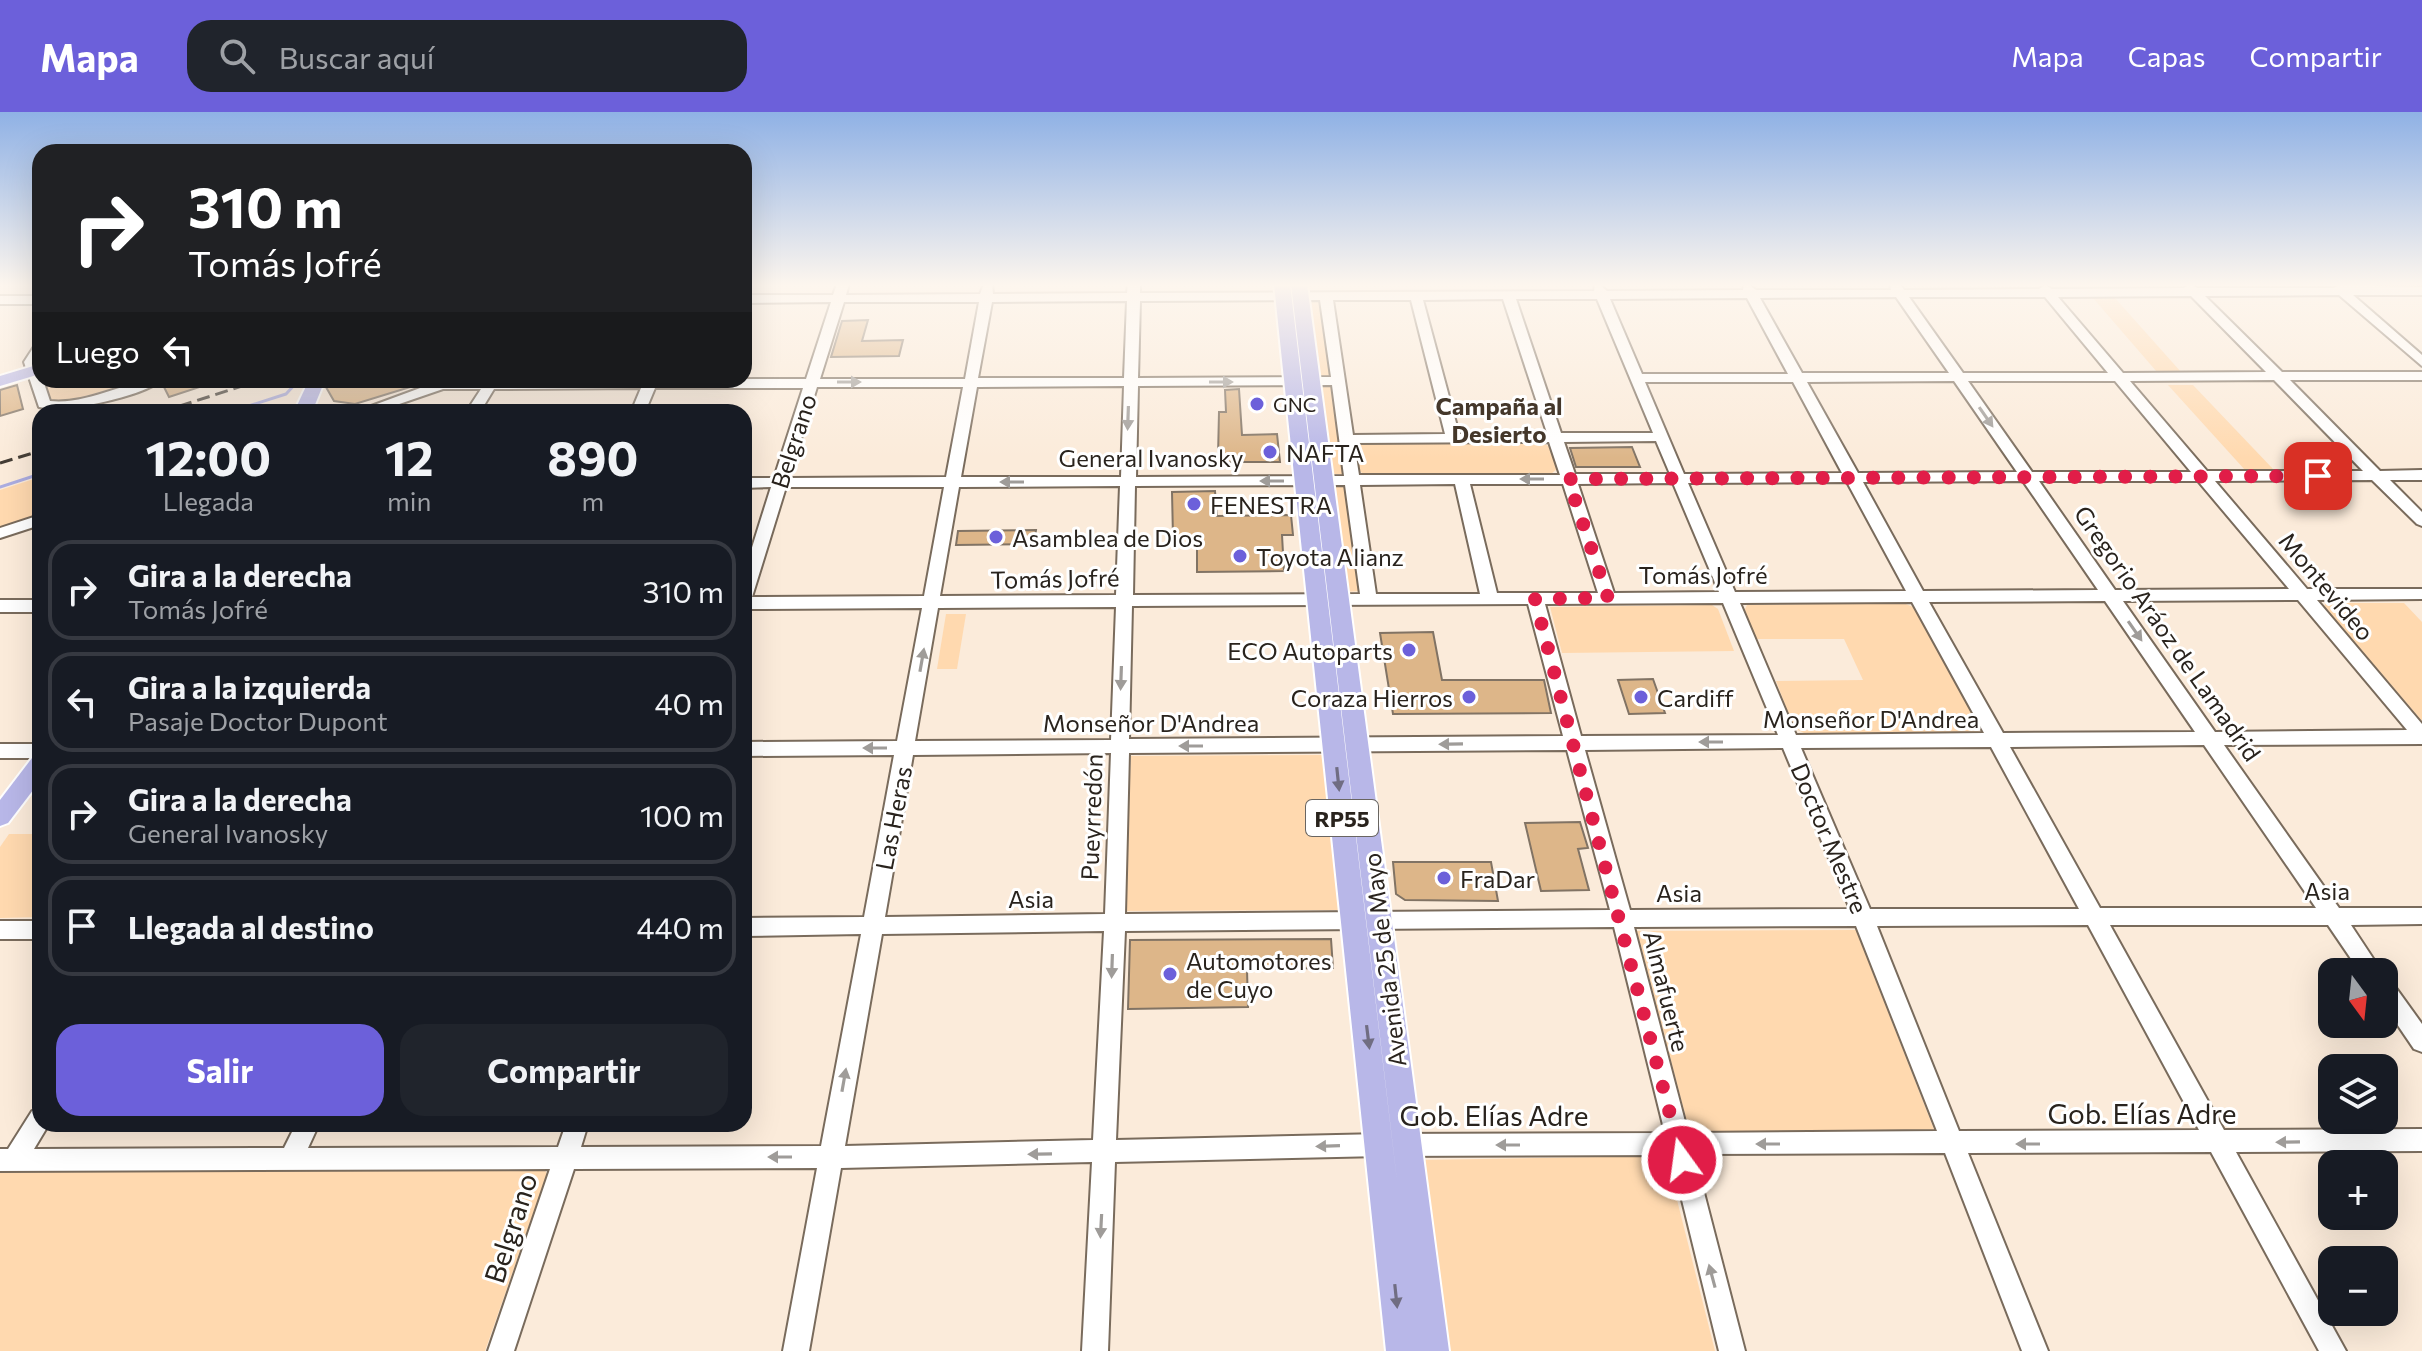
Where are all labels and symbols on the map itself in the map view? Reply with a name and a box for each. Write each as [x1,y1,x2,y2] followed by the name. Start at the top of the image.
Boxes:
[837,376,862,388] one-way arrow
[1209,376,1234,388] one-way arrow
[764,390,822,492] street label: Belgrano
[1435,391,1563,448] district label: Campaña al Desierto
[1273,392,1316,416] place label: GNC
[1248,395,1266,413] marker: GNC
[1122,406,1135,431] one-way arrow
[1978,407,1993,428] one-way arrow
[1286,438,1364,467] place label: NAFTA
[2284,442,2352,510] pin
[1059,443,1243,472] street label: General Ivanosky
[1261,443,1279,461] marker: NAFTA
[1519,473,1544,485] one-way arrow
[1259,474,1284,487] one-way arrow
[999,476,1024,488] one-way arrow
[1210,490,1332,519] place label: FENESTRA
[1185,495,1203,513] marker: FENESTRA
[2069,500,2267,766] street label: Gregorio Aráoz de Lamadrid
[1012,523,1203,552] place label: Asamblea de Dios
[2273,526,2381,646] street label: Montevideo
[987,528,1005,546] marker: Asamblea de Dios
[1256,542,1404,571] place label: Toyota Alianz
[1231,547,1249,565] marker: Toyota Alianz
[1638,560,1768,589] street label: Tomás Jofré
[990,562,1120,594] street label: Tomás Jofré
[2127,620,2142,641] one-way arrow
[1227,636,1393,665] place label: ECO Autoparts
[1400,641,1418,659] marker: ECO Autoparts
[917,647,929,672] one-way arrow
[1115,666,1128,691] one-way arrow
[1291,683,1453,712] place label: Coraza Hierros
[1657,683,1734,712] place label: Cardiff
[1460,688,1478,706] marker: Coraza Hierros
[1632,688,1650,706] marker: Cardiff
[1763,704,1979,733] street label: Monseñor D'Andrea
[1043,708,1259,737] street label: Monseñor D'Andrea
[1698,736,1723,748] one-way arrow
[1438,738,1463,750] one-way arrow
[1178,740,1203,752] one-way arrow
[862,742,887,754] one-way arrow
[1074,753,1108,881] street label: Pueyrredón
[1785,759,1875,917] street label: Doctor Mestre
[869,764,917,872] street label: Las Heras
[1332,767,1345,792] one-way arrow
[1306,800,1378,836] road number: RP55
[1356,851,1412,1069] street label: Avenida 25 de Mayo
[1460,864,1536,893] place label: FraDar
[1435,869,1453,887] marker: FraDar
[2304,876,2350,905] street label: Asia
[1656,878,1702,907] street label: Asia
[1008,884,1054,913] street label: Asia
[1638,928,1696,1054] street label: Almafuerte
[1186,946,1332,1003] place label: Automotores de Cuyo
[1106,954,1119,979] one-way arrow
[2318,958,2398,1038] north arrow
[1161,965,1179,983] marker: Automotores de Cuyo
[1361,1025,1374,1050] one-way arrow
[839,1068,851,1093] one-way arrow
[2047,1096,2237,1130] street label: Gob. Elías Adre
[1399,1098,1589,1132] street label: Gob. Elías Adre
[1640,1118,1724,1202] position arrow
[2275,1136,2300,1148] one-way arrow
[2015,1137,2040,1150] one-way arrow
[1755,1138,1780,1150] one-way arrow
[1495,1139,1520,1151] one-way arrow
[1315,1140,1340,1153] one-way arrow
[1027,1147,1052,1160] one-way arrow
[767,1151,792,1163] one-way arrow
[476,1169,544,1287] street label: Belgrano
[1094,1214,1107,1239] one-way arrow
[1706,1263,1718,1288] one-way arrow
[1390,1284,1403,1309] one-way arrow

